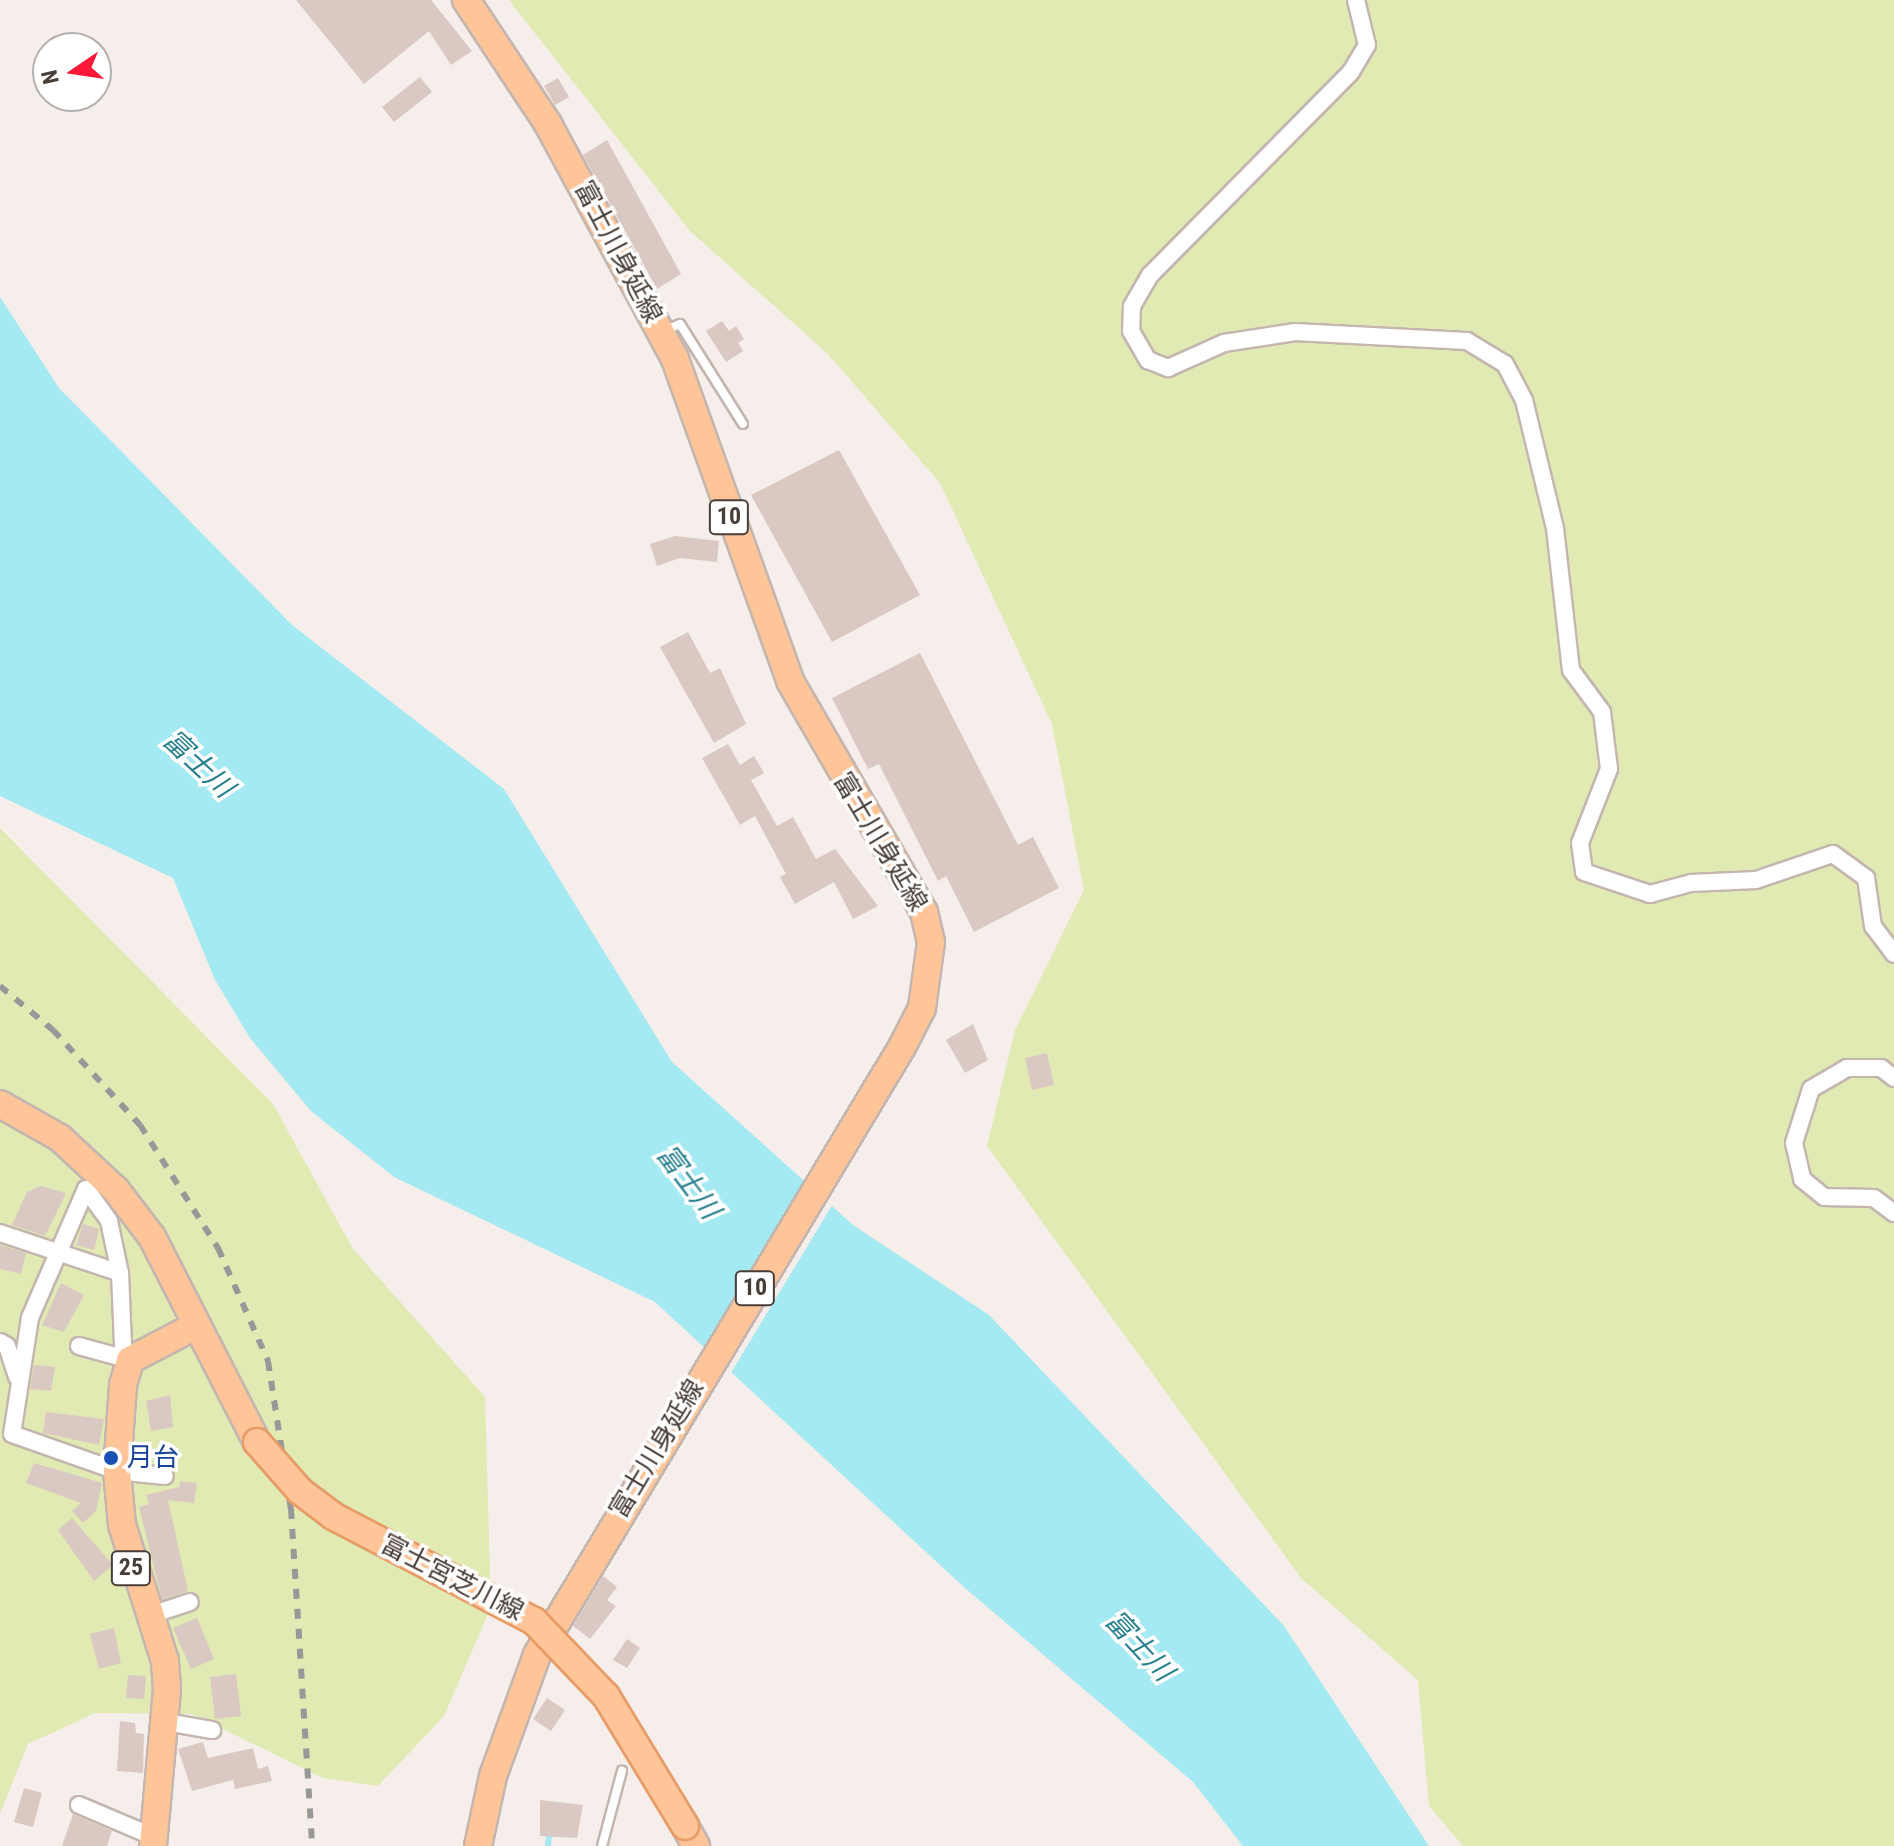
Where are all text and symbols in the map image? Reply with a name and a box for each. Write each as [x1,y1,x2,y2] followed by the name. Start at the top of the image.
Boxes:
[32,32,112,112] north arrow
[36,68,64,86] text: N
[568,176,668,328] street label: 富士川身延線
[707,497,751,537] road number: 10
[156,723,240,805] water label: 富士川
[826,767,934,917] street label: 富士川身延線
[649,1138,727,1226] water label: 富士川
[733,1268,777,1308] road number: 10
[603,1374,711,1524] street label: 富士川身延線
[127,1442,179,1474] place label: 月台
[102,1449,120,1467] marker: 月台
[375,1529,529,1627] street label: 富士宮芝川線
[109,1548,153,1588] road number: 25
[1098,1604,1180,1688] water label: 富士川

